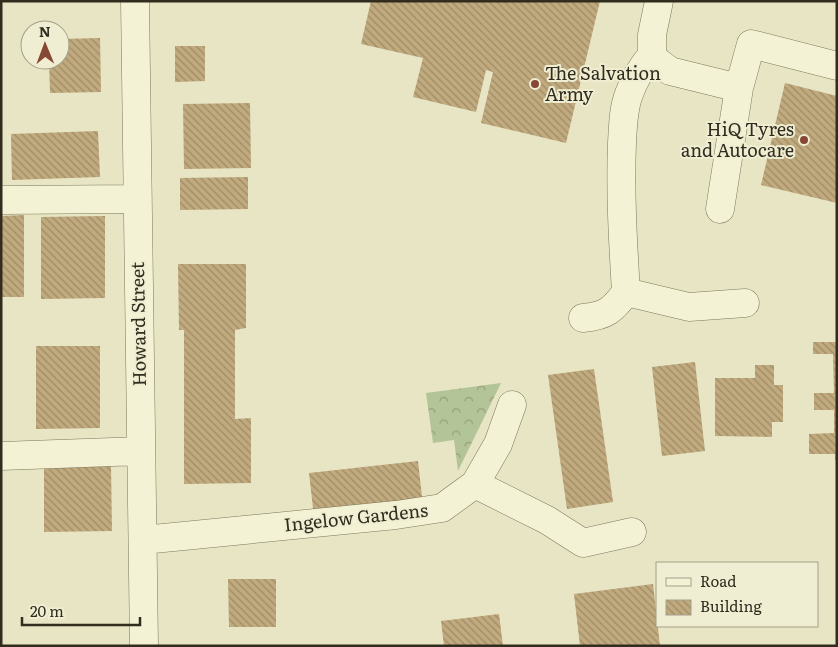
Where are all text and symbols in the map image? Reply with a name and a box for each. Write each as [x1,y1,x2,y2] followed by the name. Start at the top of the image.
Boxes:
[20,20,70,70] north arrow
[39,21,51,41] text: N
[545,59,661,107] place label: The Salvation Army
[529,78,541,90] marker: The Salvation Army
[681,115,794,163] place label: HiQ Tyres and Autocare
[798,134,810,146] marker: HiQ Tyres and Autocare
[123,261,152,387] street label: Howard Street
[283,496,429,537] street label: Ingelow Gardens
[656,562,818,627] legend
[700,569,736,592] text: Road
[22,594,140,626] scale bar
[700,594,762,617] text: Building
[30,599,64,622] text: 20 m

